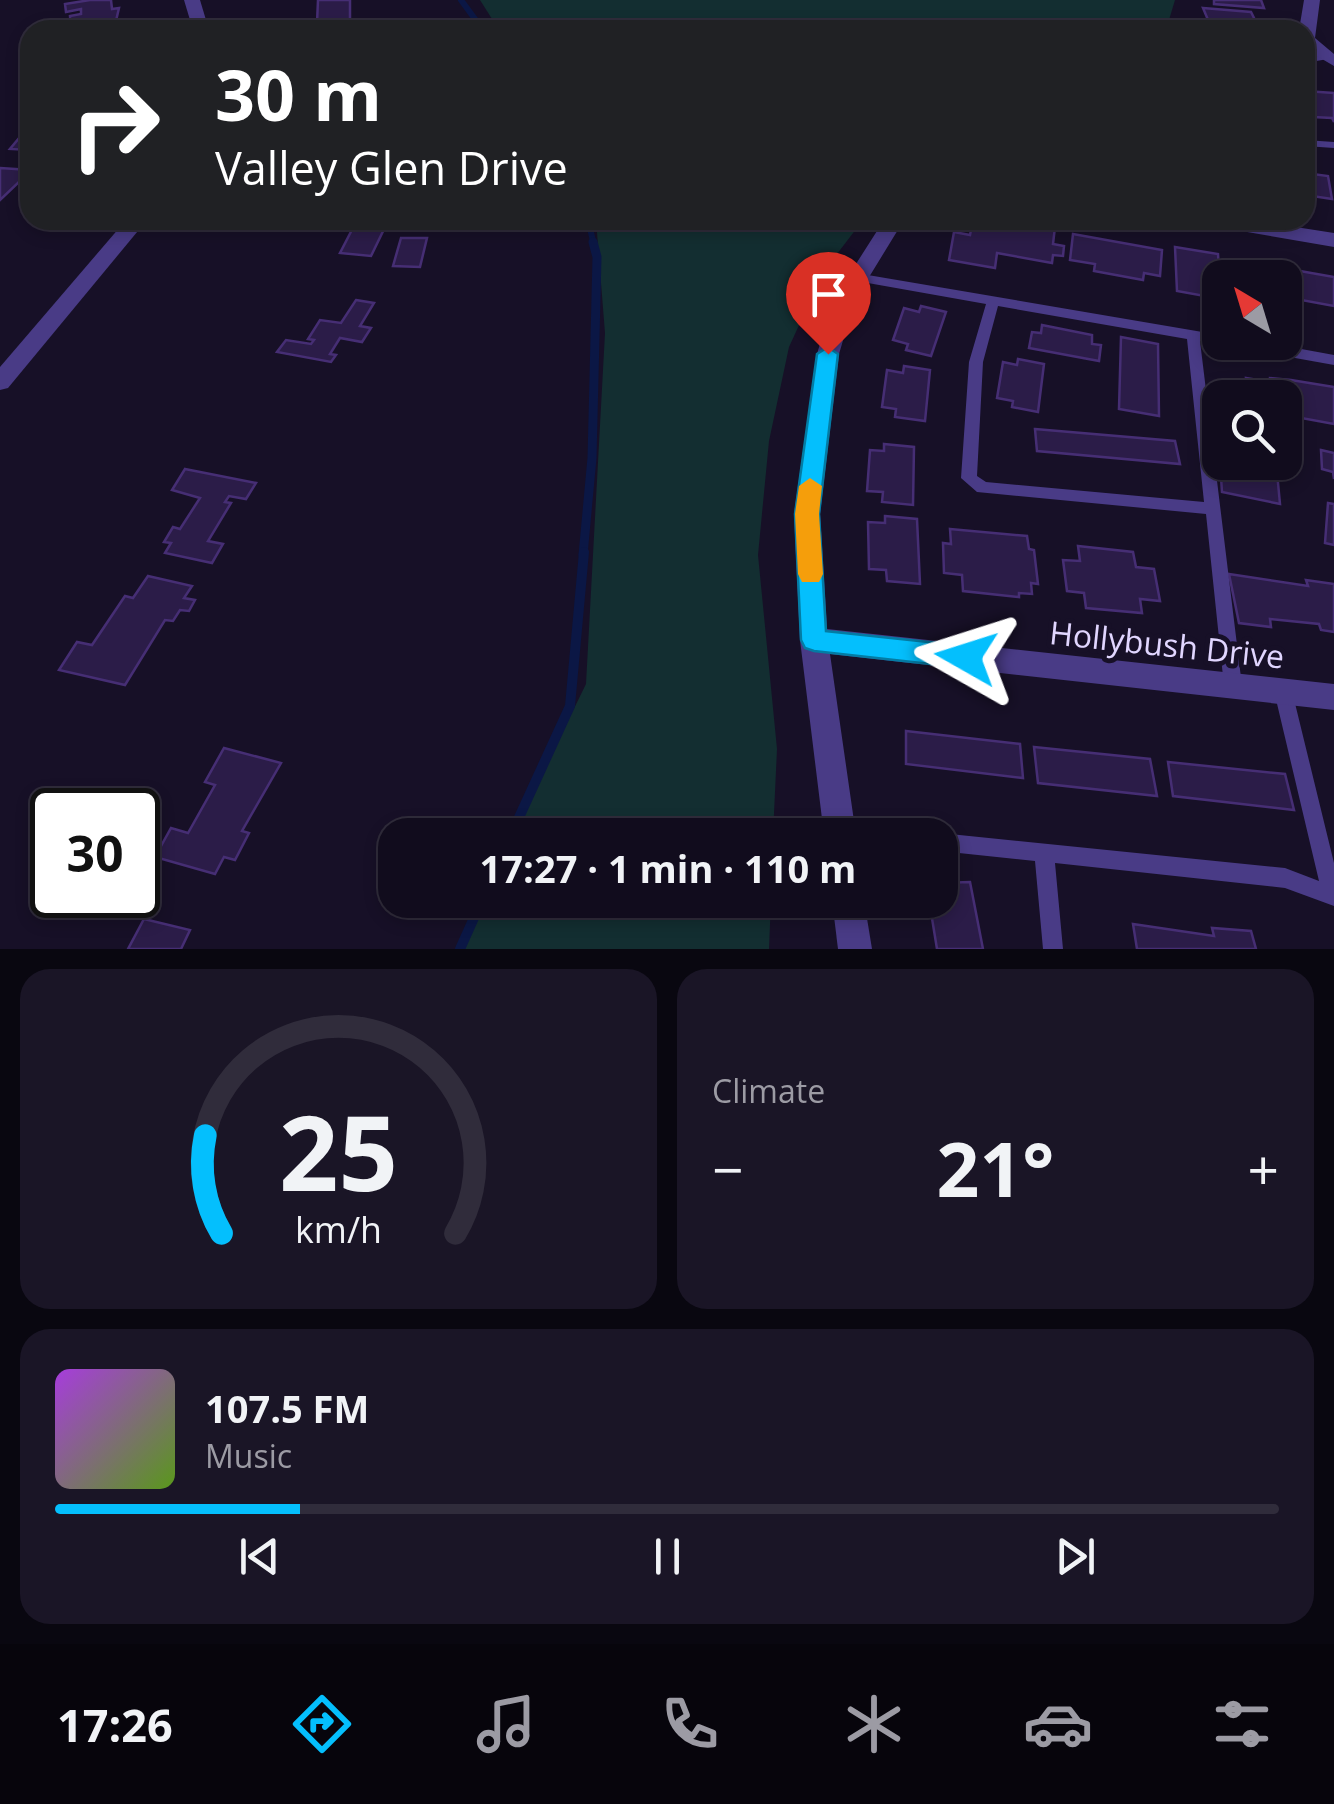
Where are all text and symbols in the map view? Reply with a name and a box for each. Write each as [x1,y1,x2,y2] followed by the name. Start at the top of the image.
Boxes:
[215,46,382,142] text: 30 m
[50,60,180,190] icon: right
[215,137,568,198] text: Valley Glen Drive
[786,252,871,355] pin
[1202,260,1302,360] north arrow
[1202,260,1302,480] map controls
[801,267,856,322] icon: arrive
[1202,380,1302,480] button: search
[914,605,1018,709] position arrow
[1048,610,1286,678] street label: Hollybush Drive
[30,788,160,918] speed limit sign: 30
[480,842,856,894] text: 17:27 · 1 min · 110 m
[712,1069,825,1112] text: Climate
[279,1080,398,1221] text: 25
[937,1117,1054,1219] text: 21°
[712,1131,743,1206] text: −
[1248,1131,1279,1206] text: +
[295,1205,382,1253] text: km/h
[205,1382,369,1434] text: 107.5 FM
[205,1434,292,1477] text: Music
[232,1529,287,1584] icon: previous
[640,1529,695,1584] icon: pause
[1048,1529,1103,1584] icon: next
[287,1689,357,1759] icon: directions
[471,1689,541,1759] icon: music
[655,1689,725,1759] icon: phone
[839,1689,909,1759] icon: climate
[1023,1689,1093,1759] icon: car
[1207,1689,1277,1759] icon: filters
[57,1694,173,1755] text: 17:26

